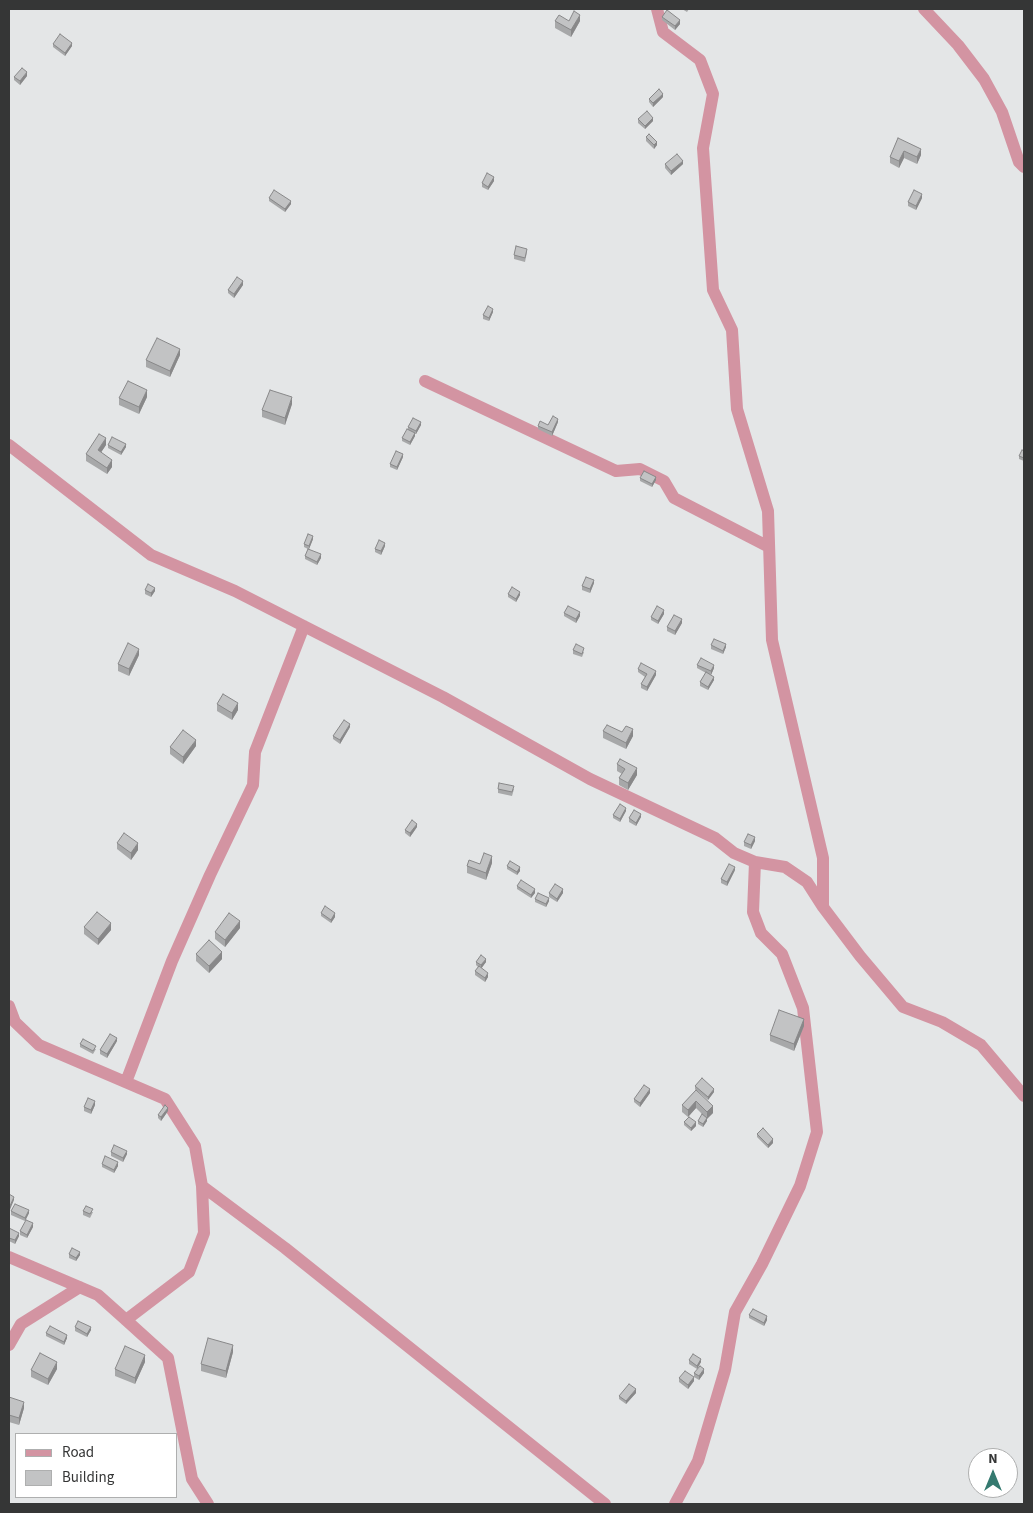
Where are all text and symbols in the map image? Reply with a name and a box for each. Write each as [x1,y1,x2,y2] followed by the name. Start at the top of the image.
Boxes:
[15,1433,178,1498] legend
[62,1442,94,1463] text: Road
[968,1448,1018,1498] north arrow
[988,1449,998,1469] text: N
[62,1467,114,1488] text: Building

